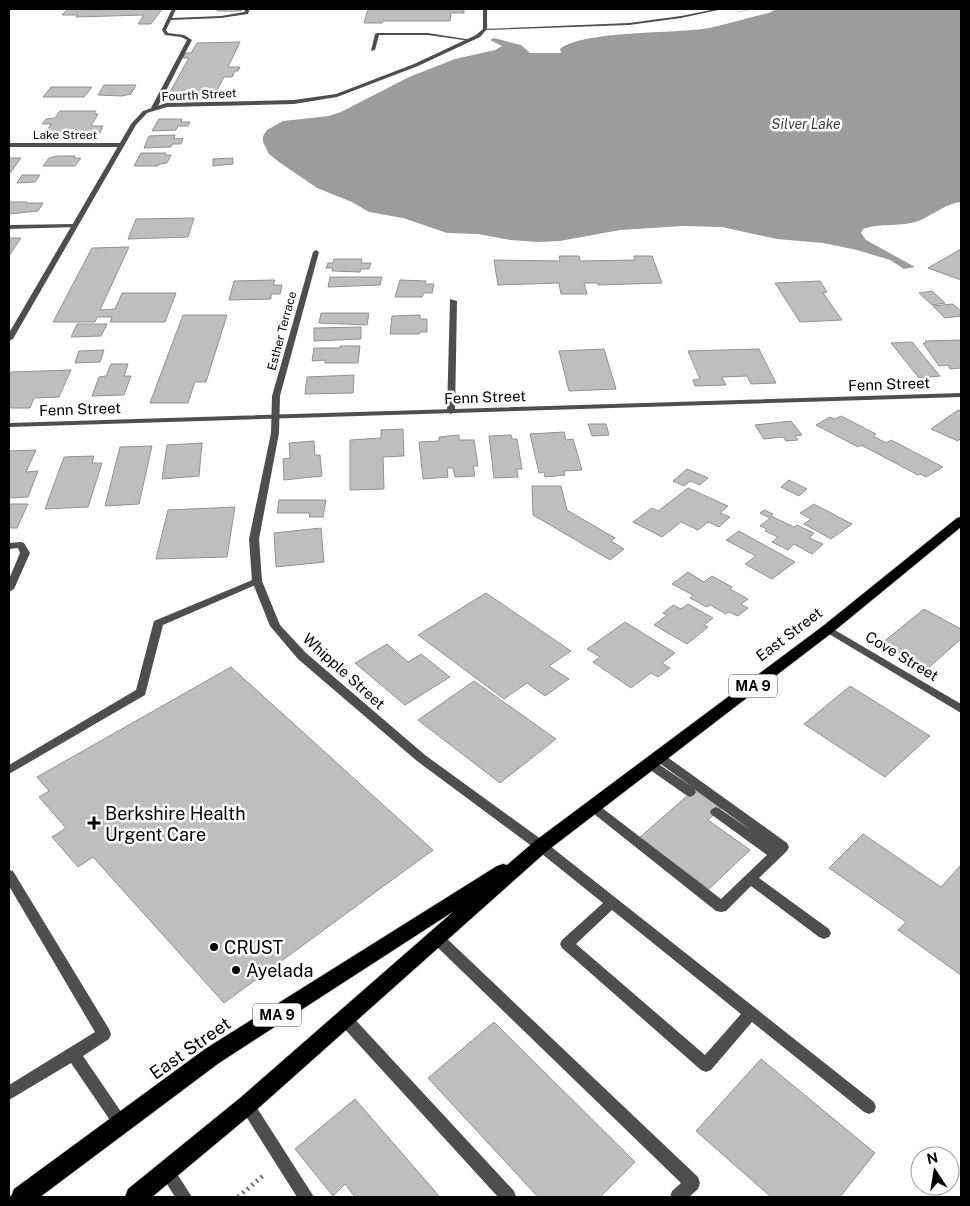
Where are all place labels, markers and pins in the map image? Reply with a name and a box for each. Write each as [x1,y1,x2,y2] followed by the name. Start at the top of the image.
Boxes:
[105,803,246,845] place label: Berkshire Health Urgent Care
[87,816,101,830] marker: Berkshire Health Urgent Care
[224,937,284,958] place label: CRUST
[208,941,220,953] marker: CRUST
[246,960,313,981] place label: Ayelada
[230,964,242,976] marker: Ayelada

